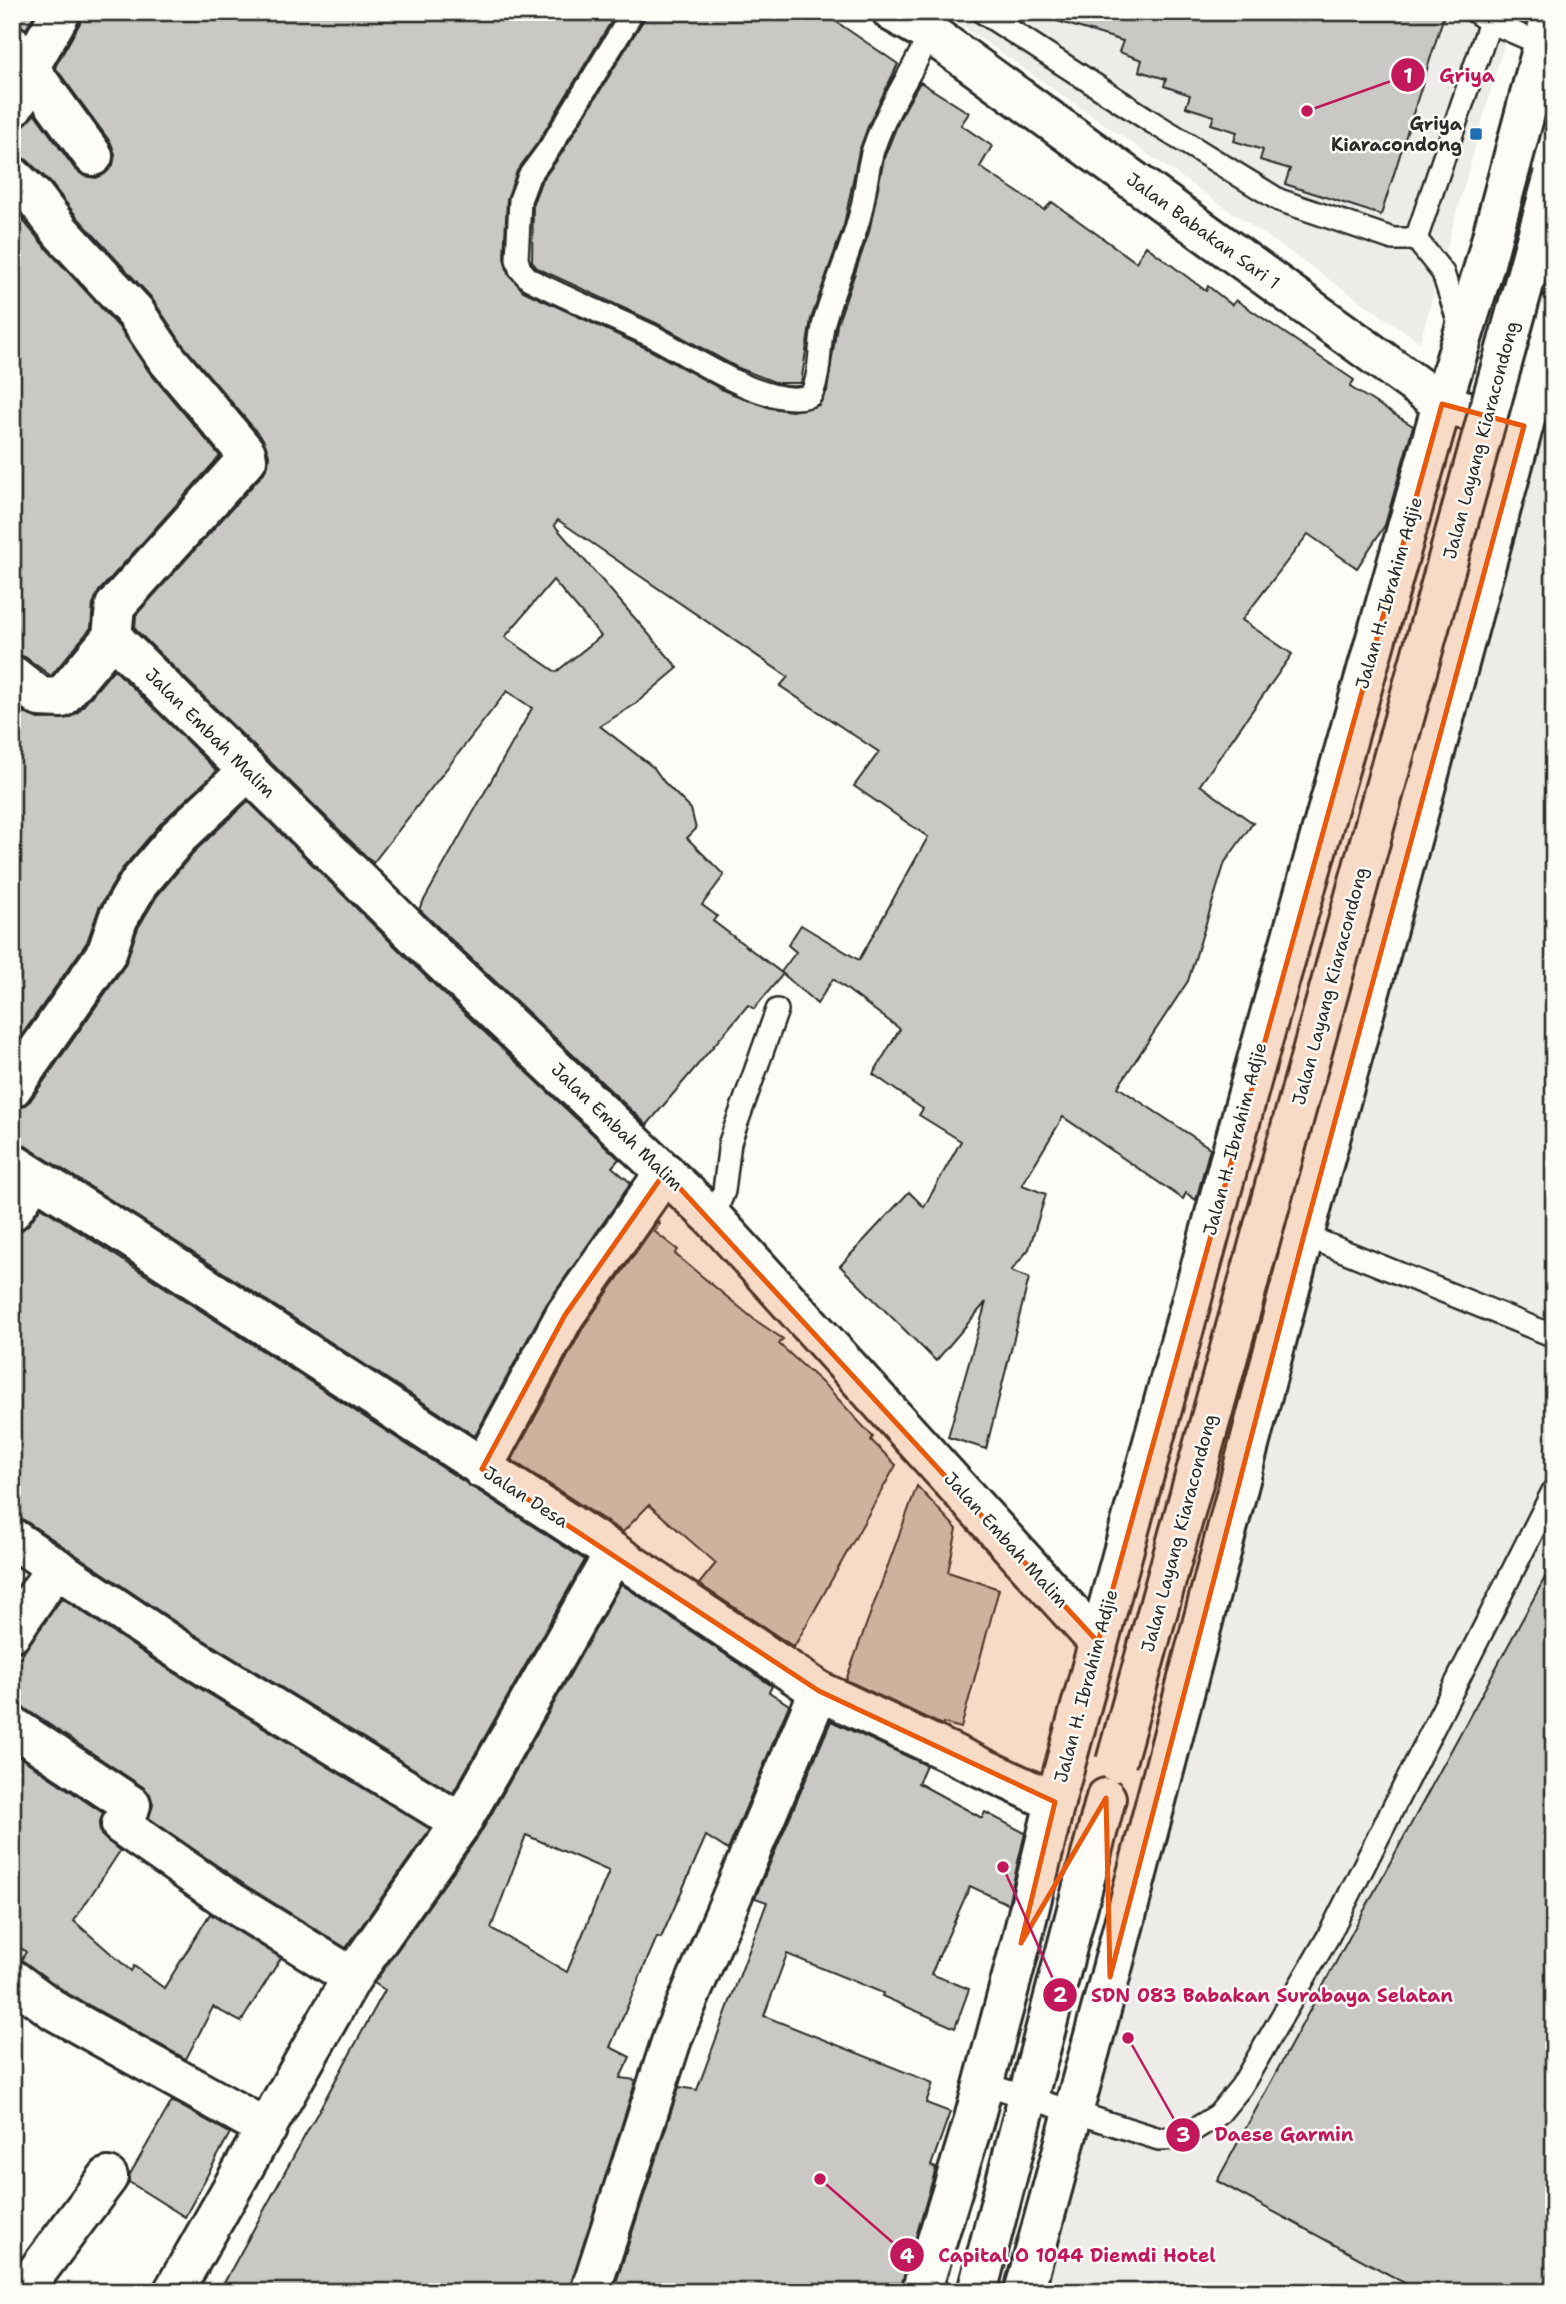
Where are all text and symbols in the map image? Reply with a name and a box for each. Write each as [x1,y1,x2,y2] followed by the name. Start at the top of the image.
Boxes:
[1390,55,1509,95] callout: Griya
[1403,62,1413,90] text: 1
[1439,63,1495,88] text: Griya
[1331,112,1463,157] place label: Griya Kiaracondong
[1468,126,1484,142] marker: Griya Kiaracondong
[1121,167,1285,295] street label: Jalan Babakan Sari 1
[1438,318,1524,562] street label: Jalan Layang Kiaracondong
[1350,494,1428,692] street label: Jalan H. Ibrahim Adjie
[140,663,280,803] street label: Jalan Embah Malim
[1287,864,1373,1108] street label: Jalan Layang Kiaracondong
[1198,1040,1272,1238] street label: Jalan H. Ibrahim Adjie
[546,1058,688,1196] street label: Jalan Embah Malim
[1136,1411,1222,1655] street label: Jalan Layang Kiaracondong
[479,1461,573,1533] street label: Jalan Desa
[939,1467,1073,1613] street label: Jalan Embah Malim
[1049,1587,1123,1785] street label: Jalan H. Ibrahim Adjie
[1042,1975,1467,2015] callout: SDN 083 Babakan Surabaya Selatan
[1053,1981,1068,2009] text: 2
[1091,1983,1453,2008] text: SDN 083 Babakan Surabaya Selatan
[1166,2115,1367,2155] callout: Daese Garmin
[1176,2121,1190,2149] text: 3
[1215,2122,1354,2147] text: Daese Garmin
[889,2235,1230,2275] callout: Capital O 1044 Diemdi Hotel
[900,2242,915,2270] text: 4
[938,2243,1216,2268] text: Capital O 1044 Diemdi Hotel

